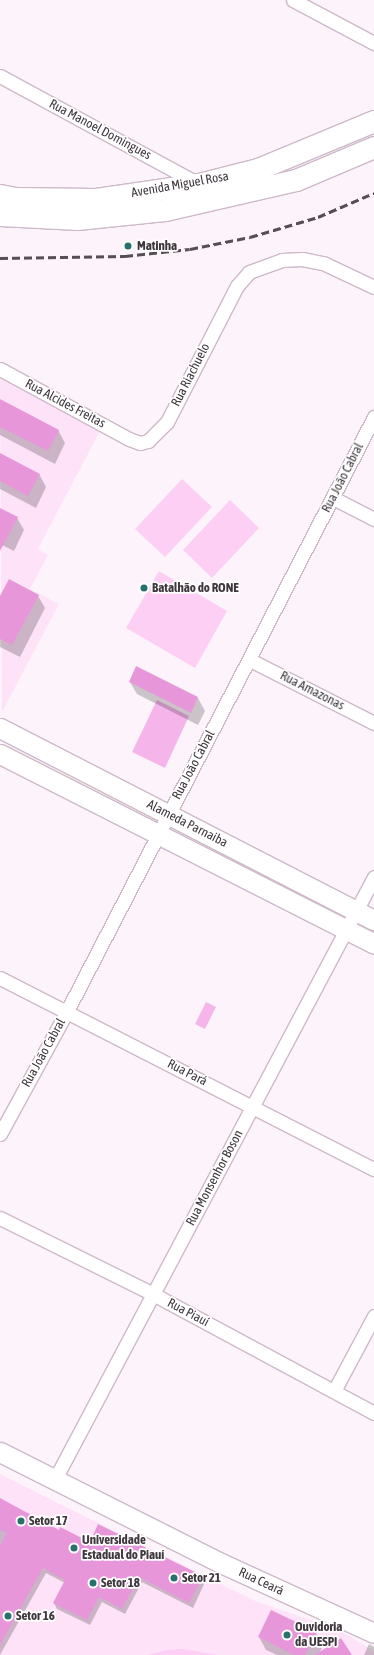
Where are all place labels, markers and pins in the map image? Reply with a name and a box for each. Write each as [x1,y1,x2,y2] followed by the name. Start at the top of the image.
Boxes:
[137,238,177,254] place label: Matinha
[122,240,134,252] marker: Matinha
[152,580,239,596] place label: Batalhão do RONE
[139,583,149,593] marker: Batalhão do RONE
[29,1513,68,1529] place label: Setor 17
[16,1516,26,1526] marker: Setor 17
[82,1533,164,1564] place label: Universidade Estadual do Piauí
[69,1543,79,1553] marker: Universidade Estadual do Piauí
[182,1570,221,1586] place label: Setor 21
[169,1573,179,1583] marker: Setor 21
[101,1575,140,1591] place label: Setor 18
[88,1578,98,1588] marker: Setor 18
[16,1608,55,1624] place label: Setor 16
[3,1611,13,1621] marker: Setor 16
[295,1620,342,1651] place label: Ouvidoria da UESPI
[282,1630,292,1640] marker: Ouvidoria da UESPI

